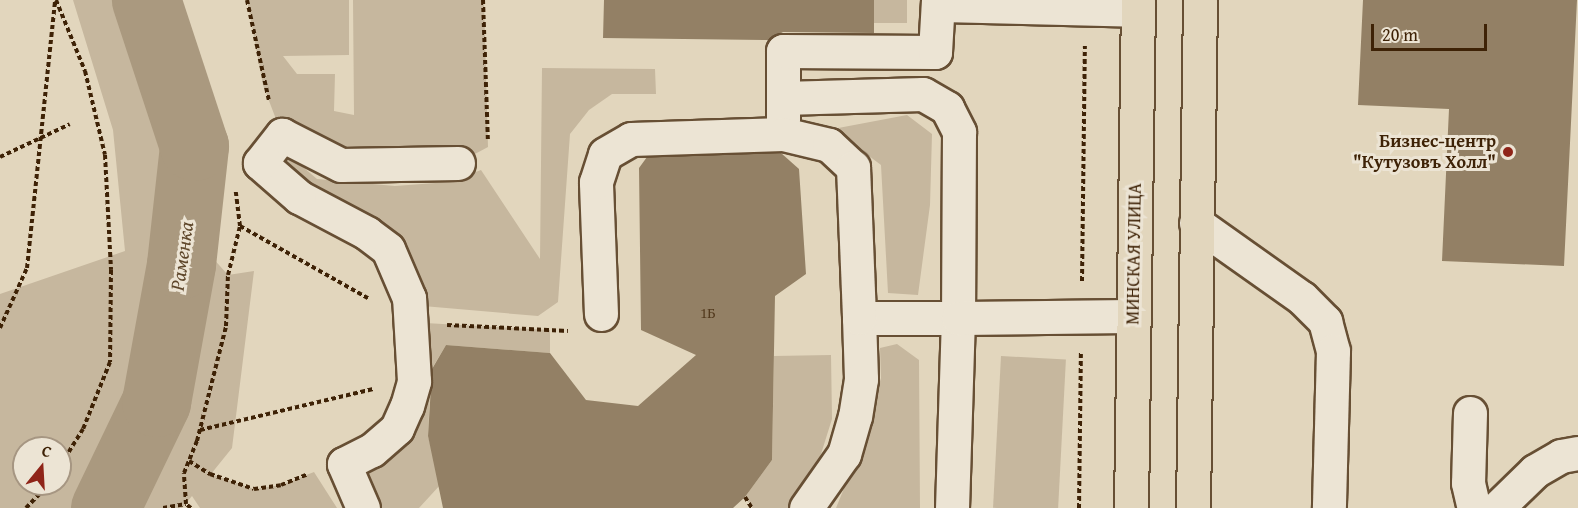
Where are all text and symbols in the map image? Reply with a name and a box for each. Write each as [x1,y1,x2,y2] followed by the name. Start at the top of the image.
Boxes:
[1374,12,1490,50] scale bar
[1382,21,1418,48] text: 20 m
[1353,131,1496,174] place label: Бизнес-центр "Кутузовъ Холл"
[1501,145,1515,159] marker: Бизнес-центр "Кутузовъ Холл"
[1122,183,1146,325] street label: МИНСКАЯ УЛИЦА
[164,220,198,292] water label: Раменка
[700,304,716,322] house number: 1Б
[12,436,72,496] north arrow
[39,438,55,464] text: С

